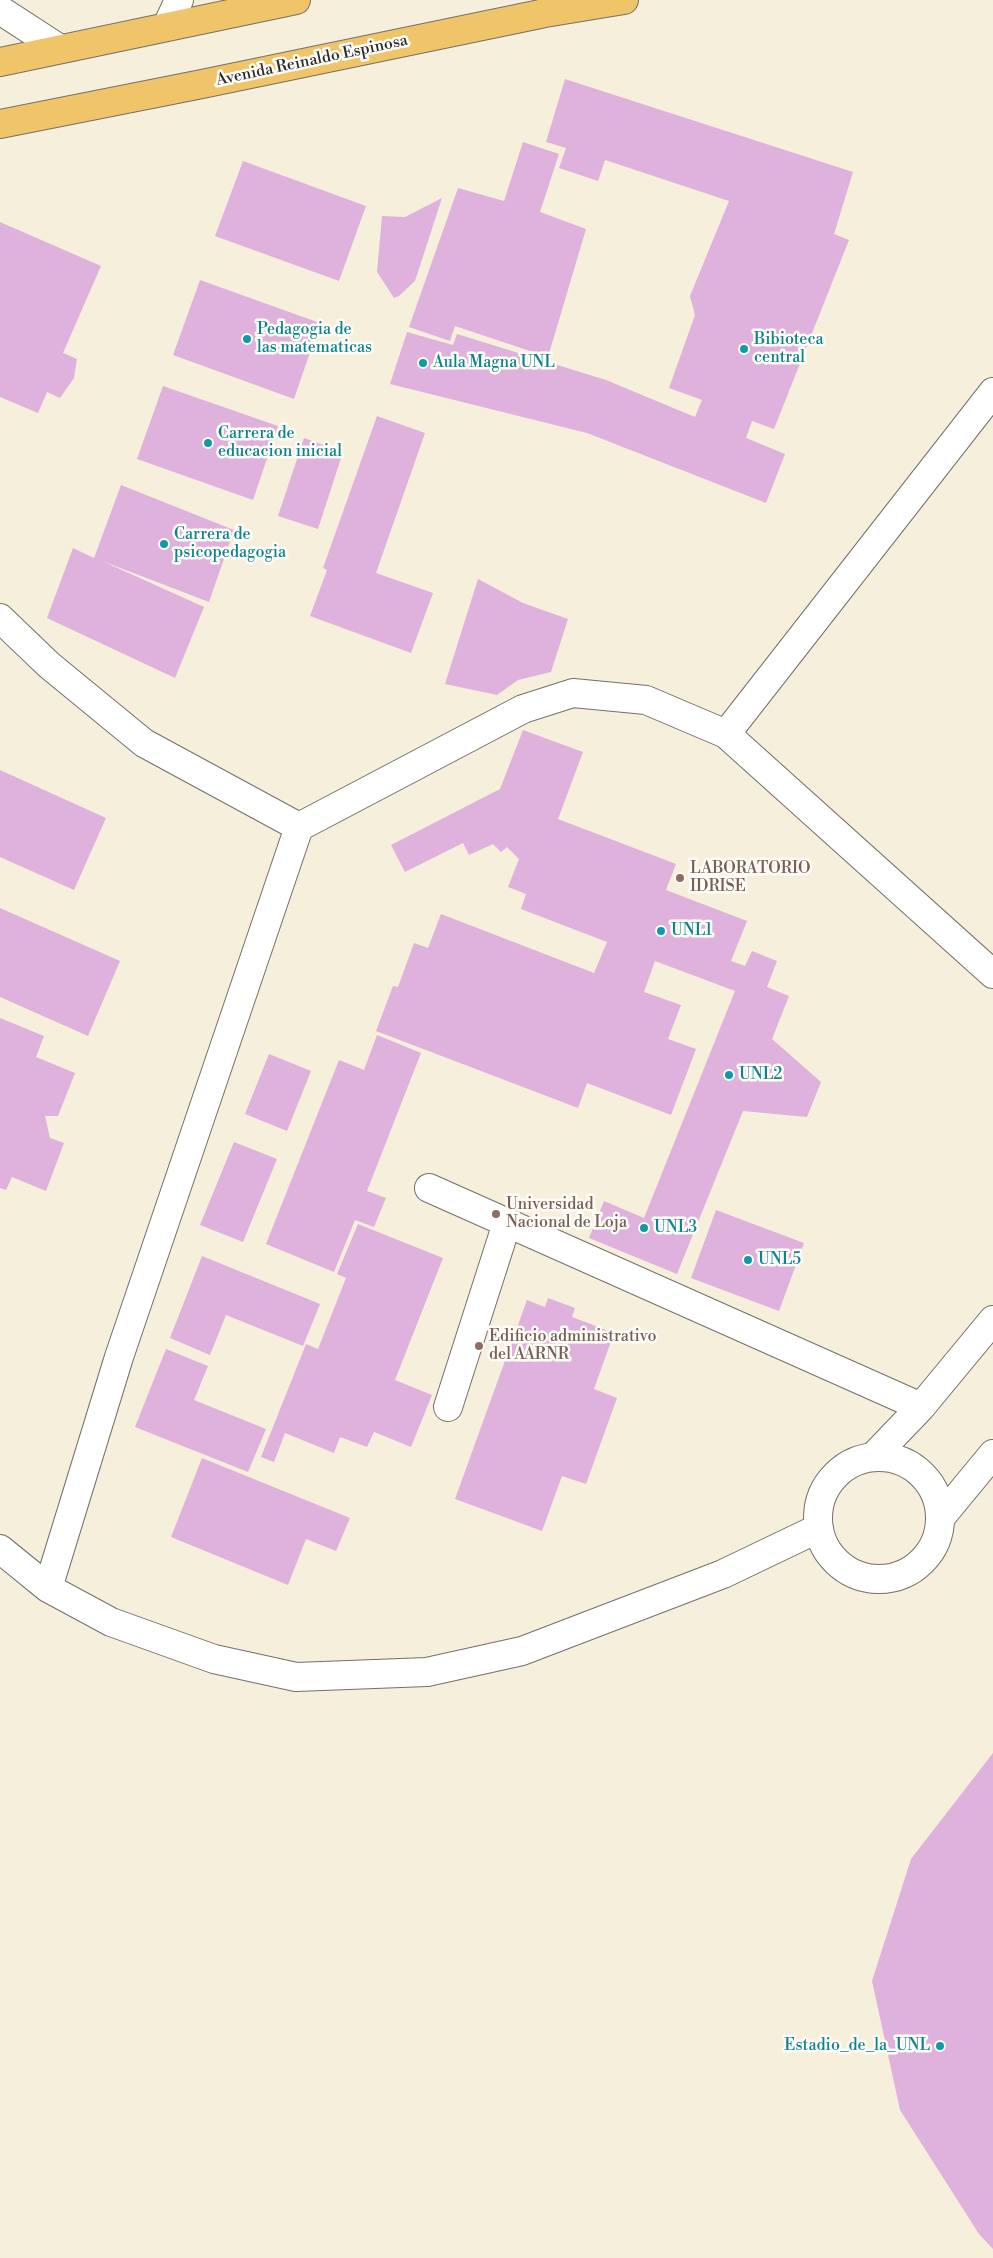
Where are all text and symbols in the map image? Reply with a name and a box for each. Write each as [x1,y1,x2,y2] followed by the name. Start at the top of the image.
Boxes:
[214,31,410,91] street label: Avenida Reinaldo Espinosa
[257,320,372,358] place label: Pedagogia de las matematicas
[754,330,824,368] place label: Bibioteca central
[241,333,253,345] marker: Pedagogia de las matematicas
[738,343,750,355] marker: Bibioteca central
[433,353,555,373] place label: Aula Magna UNL
[417,357,429,369] marker: Aula Magna UNL
[218,424,342,462] place label: Carrera de educacion inicial
[202,437,214,449] marker: Carrera de educacion inicial
[174,525,286,563] place label: Carrera de psicopedagogia
[158,538,170,550] marker: Carrera de psicopedagogia
[690,859,810,897] place label: LABORATORIO IDRISE
[674,872,686,884] marker: LABORATORIO IDRISE
[671,921,712,941] place label: UNL1
[655,925,667,937] marker: UNL1
[739,1065,782,1085] place label: UNL2
[723,1069,735,1081] marker: UNL2
[506,1195,627,1233] place label: Universidad Nacional de Loja
[490,1208,502,1220] marker: Universidad Nacional de Loja
[654,1218,697,1238] place label: UNL3
[638,1222,650,1234] marker: UNL3
[758,1250,801,1270] place label: UNL5
[742,1254,754,1266] marker: UNL5
[489,1327,656,1365] place label: Edificio administrativo del AARNR
[473,1340,485,1352] marker: Edificio administrativo del AARNR
[784,2036,930,2056] place label: Estadio_de_la_UNL
[934,2040,946,2052] marker: Estadio_de_la_UNL

